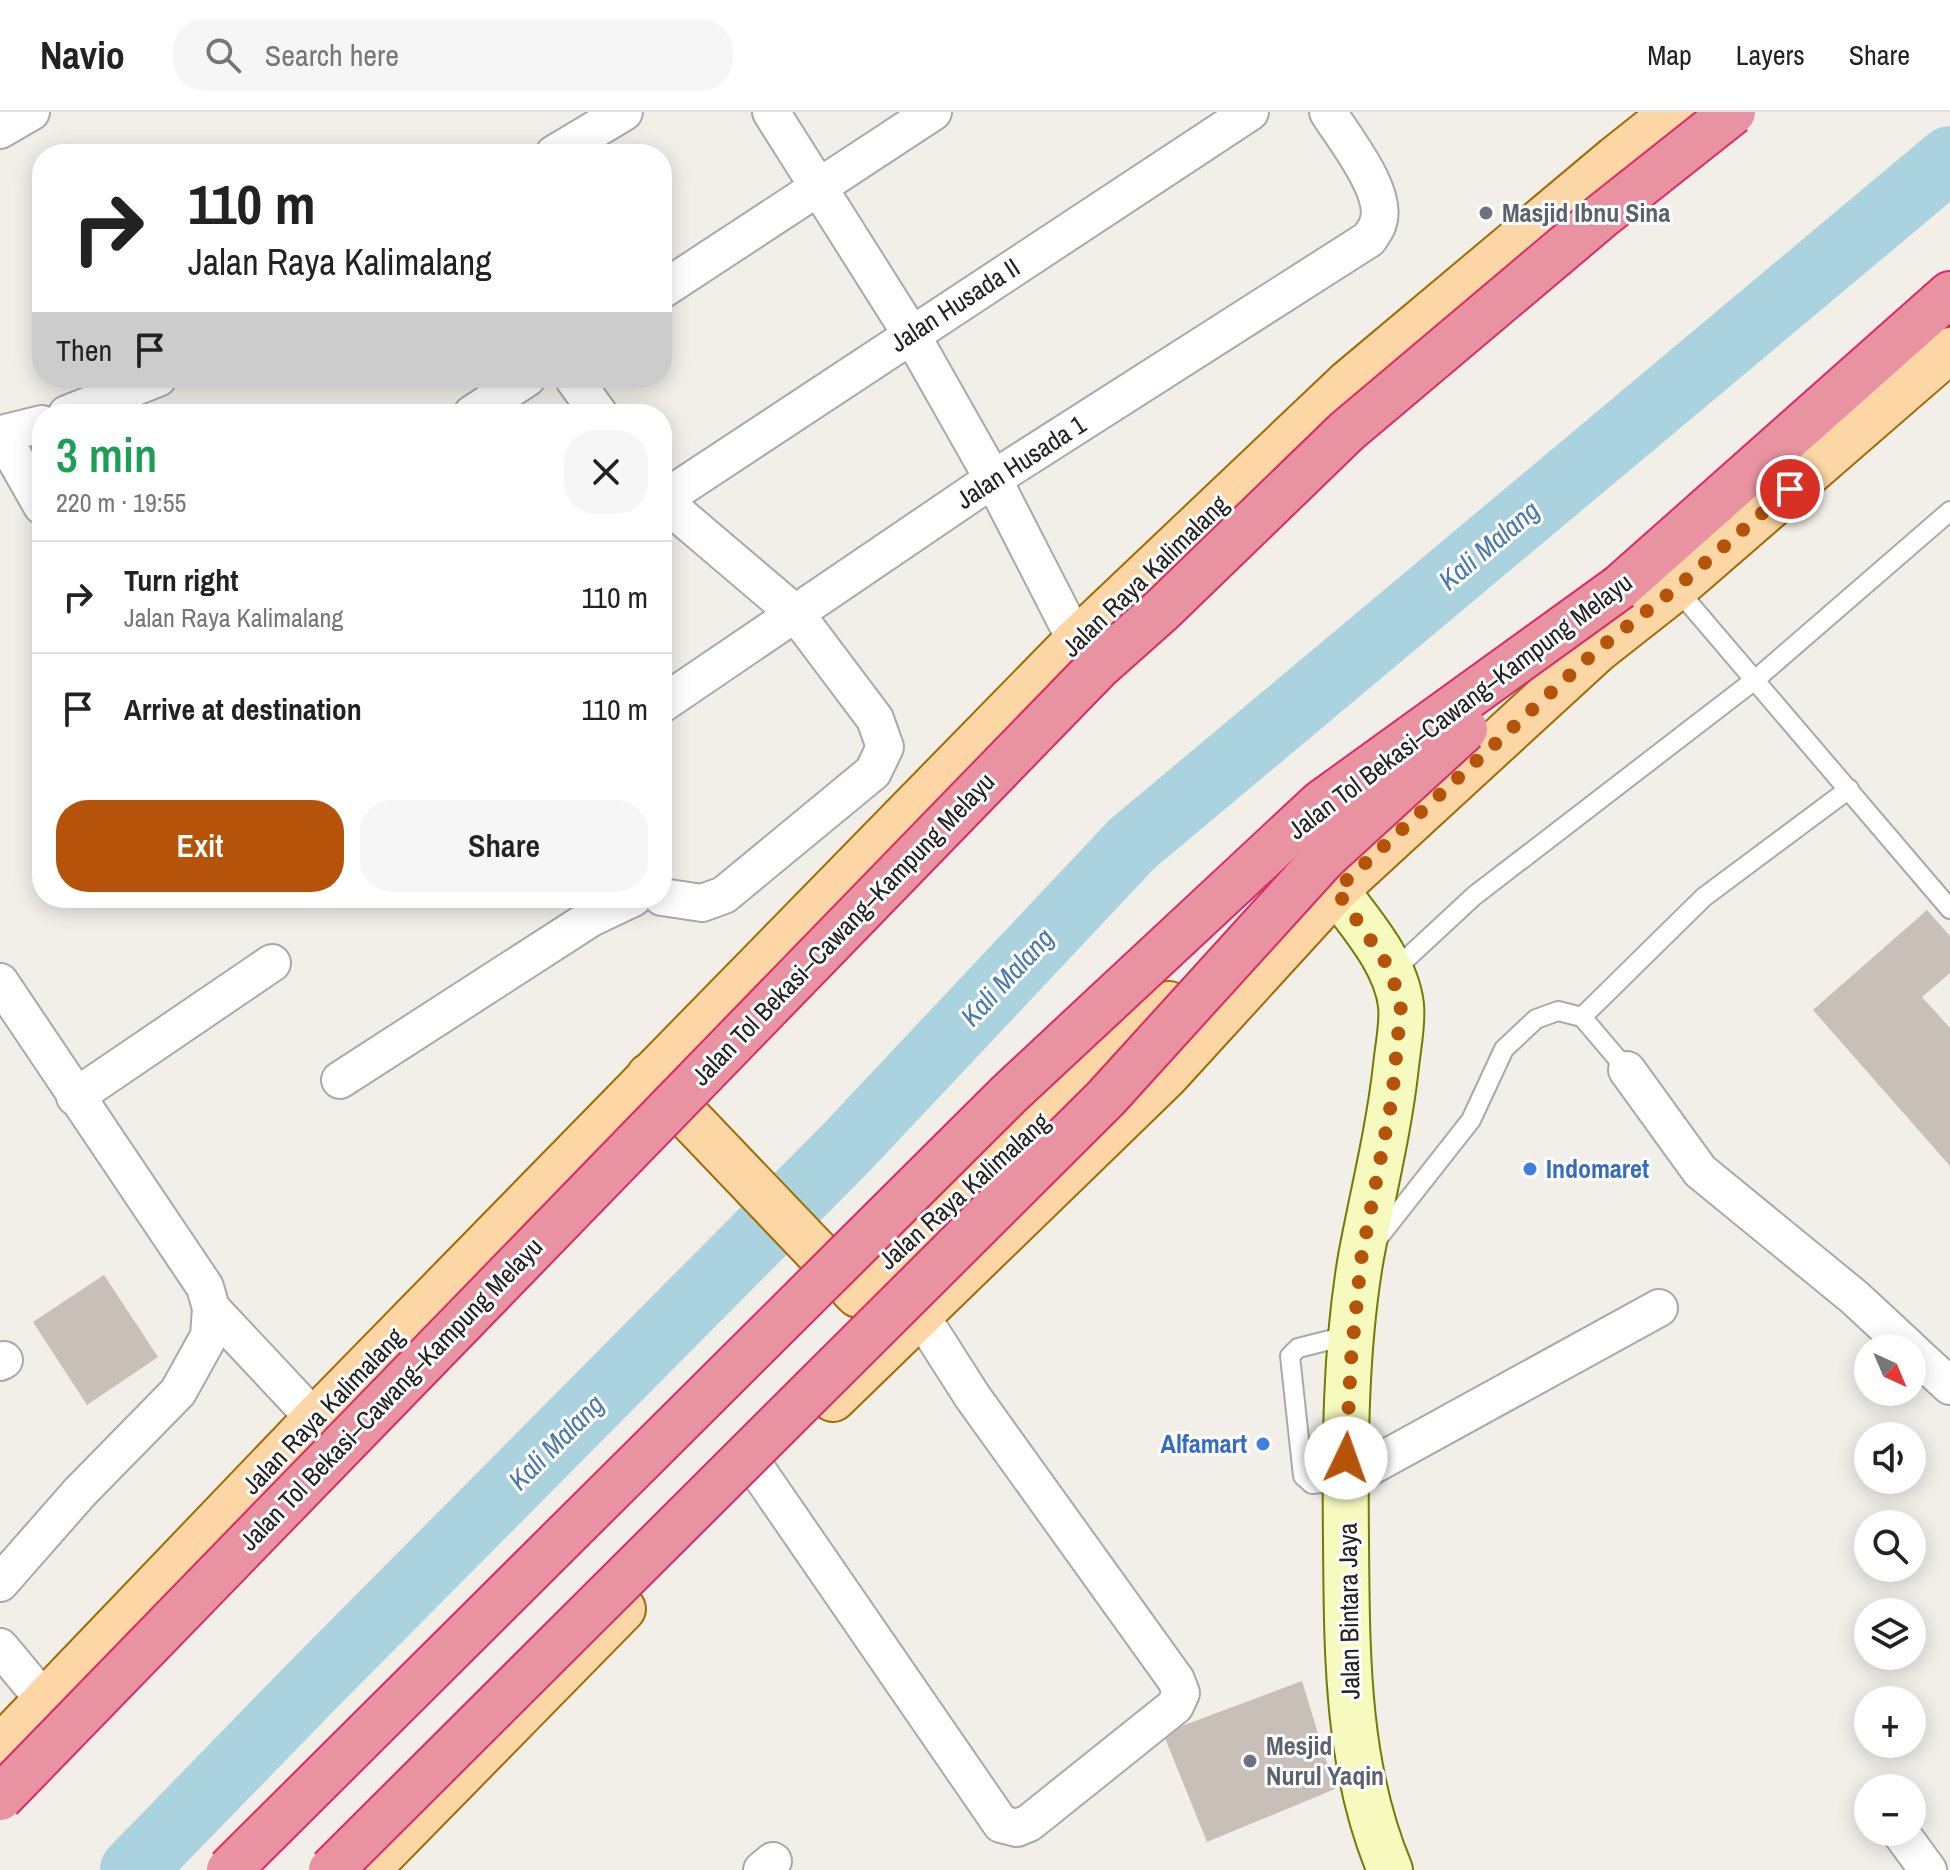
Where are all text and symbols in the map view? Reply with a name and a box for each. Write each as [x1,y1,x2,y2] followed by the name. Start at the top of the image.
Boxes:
[173,19,733,91] search box
[40,30,125,81] text: Navio
[201,33,245,77] icon: search
[265,35,399,75] text: Search here
[1647,36,1692,74] text: Map
[1736,36,1805,74] text: Layers
[1849,36,1910,74] text: Share
[188,166,316,241] text: 110 m
[56,176,160,280] icon: right
[1502,195,1670,230] place label: Masjid Ibnu Sina
[1477,204,1495,222] marker: Masjid Ibnu Sina
[188,238,492,286] text: Jalan Raya Kalimalang
[883,250,1026,360] street label: Jalan Husada II
[128,328,172,372] icon: arrive
[56,330,112,370] text: Then
[949,406,1093,517] street label: Jalan Husada 1
[56,422,157,487] text: 3 min
[564,430,648,514] button: close
[1756,455,1824,523] pin
[1768,467,1812,511] icon: arrive
[56,485,186,520] text: 220 m · 19:55
[1054,487,1236,664] street label: Jalan Raya Kalimalang
[1430,491,1548,599] water label: Kali Malang
[124,560,238,600] text: Turn right
[1280,564,1639,847] street label: Jalan Tol Bekasi–Cawang–Kampung Melayu
[56,575,100,619] icon: right
[581,577,648,617] text: 110 m
[124,600,343,635] text: Jalan Raya Kalimalang
[56,687,100,731] icon: arrive
[124,689,362,729] text: Arrive at destination
[581,689,648,729] text: 110 m
[683,764,1002,1093] street label: Jalan Tol Bekasi–Cawang–Kampung Melayu
[56,800,344,892] button: Exit
[360,800,648,892] button: Share
[952,920,1062,1034] water label: Kali Malang
[870,1104,1057,1277] street label: Jalan Raya Kalimalang
[1546,1151,1649,1186] place label: Indomaret
[1521,1160,1539,1178] marker: Indomaret
[231,1229,550,1558] street label: Jalan Tol Bekasi–Cawang–Kampung Melayu
[234,1320,411,1502] street label: Jalan Raya Kalimalang
[1854,1334,1926,1406] north arrow
[1854,1334,1926,1846] map controls
[500,1386,612,1498] water label: Kali Malang
[1304,1416,1388,1500] position arrow
[1854,1422,1926,1494] button: sound
[1161,1426,1247,1461] place label: Alfamart
[1254,1435,1272,1453] marker: Alfamart
[1854,1510,1926,1582] button: search
[1329,1522,1368,1700] street label: Jalan Bintara Jaya
[1854,1598,1926,1670] button: layers
[1854,1686,1926,1758] button: +
[1266,1728,1384,1793] place label: Mesjid Nurul Yaqin
[1241,1752,1259,1770] marker: Mesjid Nurul Yaqin
[1854,1774,1926,1846] button: −

